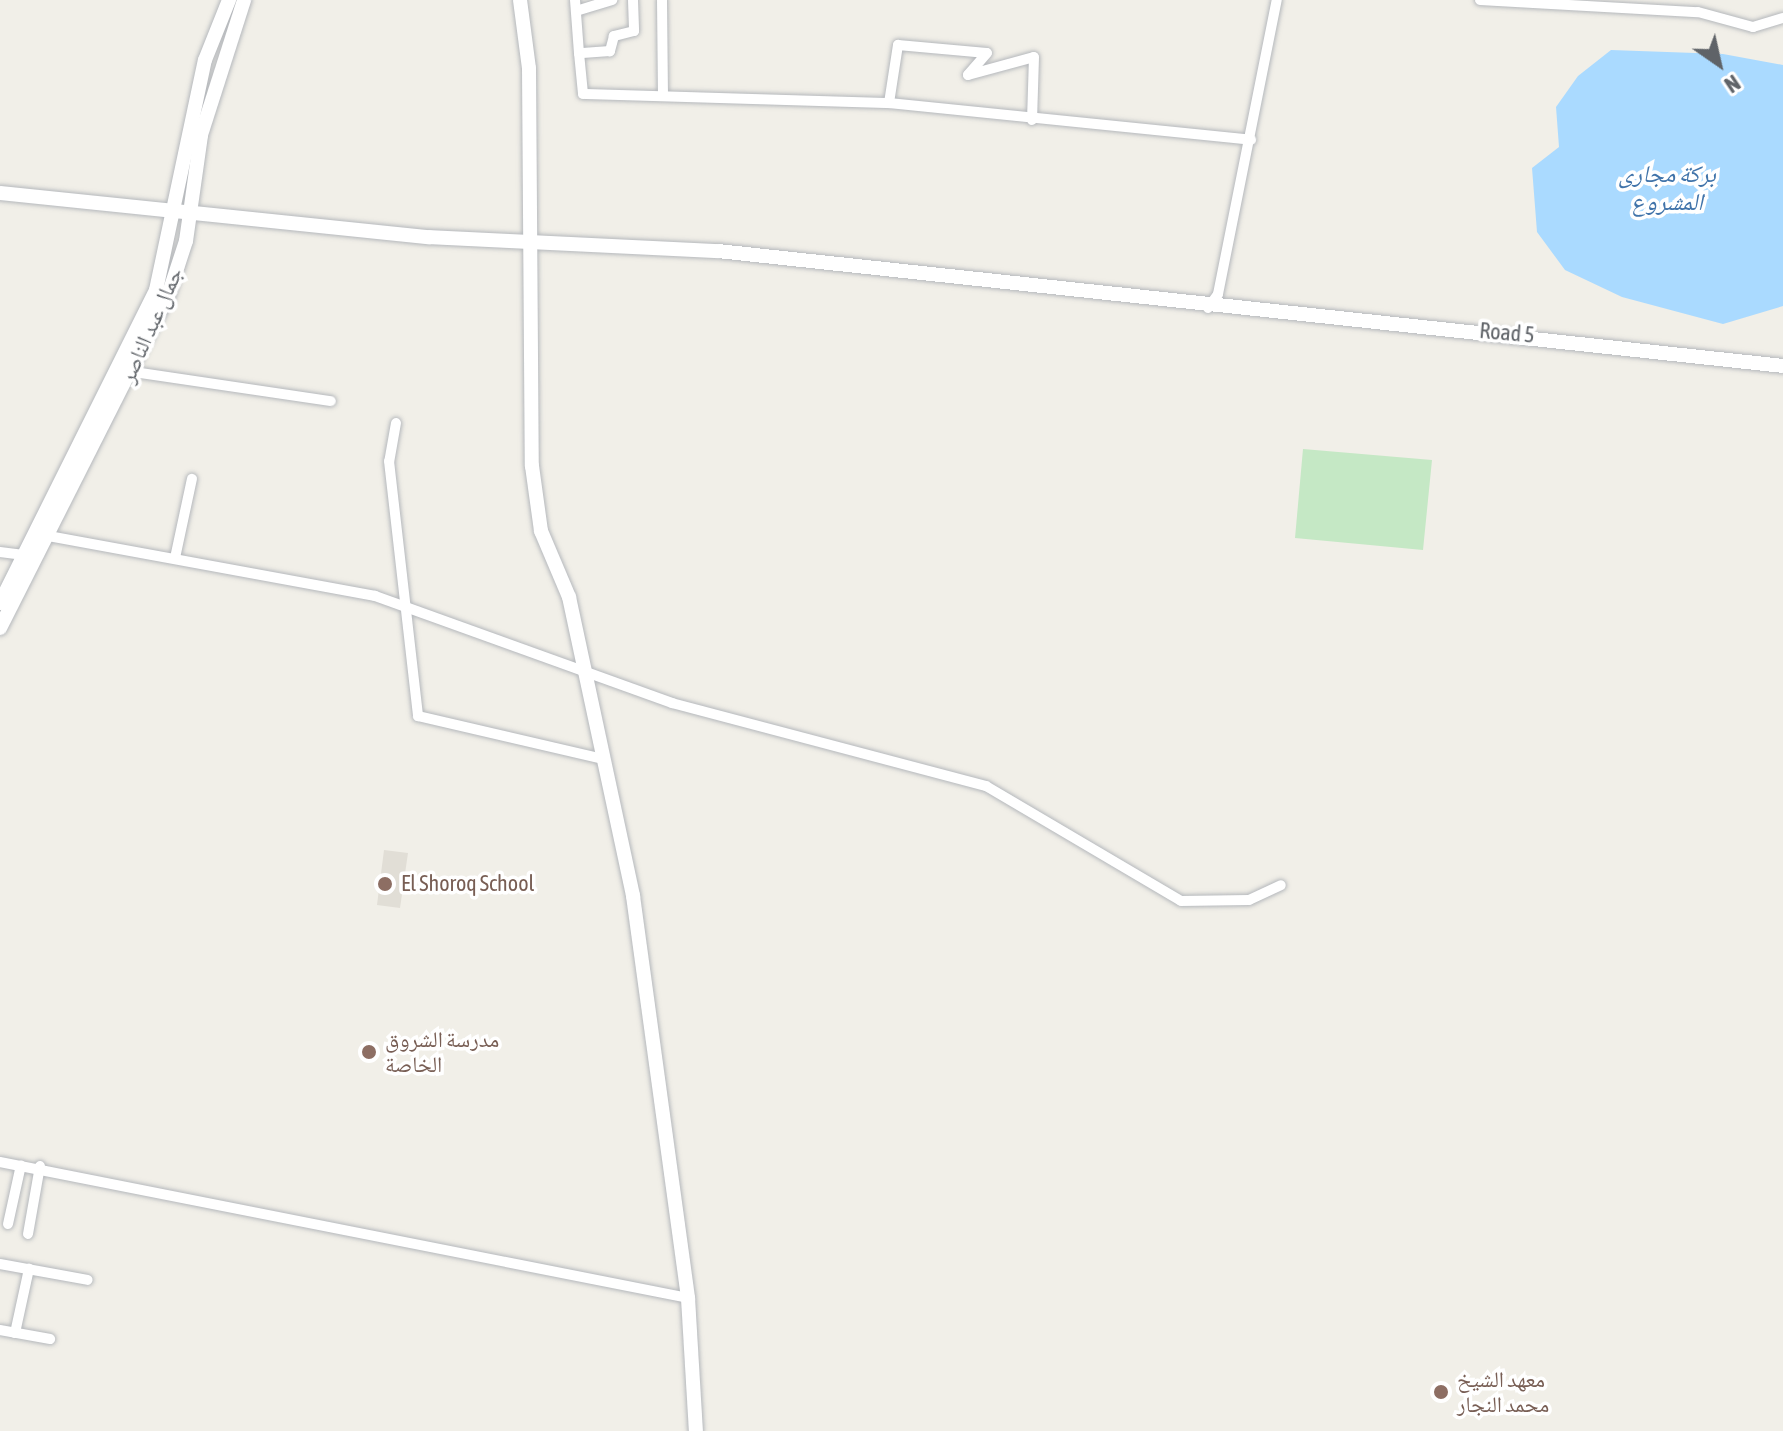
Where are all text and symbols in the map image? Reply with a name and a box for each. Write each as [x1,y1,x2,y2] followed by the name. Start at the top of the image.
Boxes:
[1679,24,1759,104] north arrow
[1720,69,1745,98] text: N
[1618,160,1716,216] water label: بركة مجارى المشروع
[114,263,188,387] street label: جمال عبد الناصر
[1478,317,1536,349] street label: Road 5
[401,871,534,897] place label: El Shoroq School
[376,875,394,893] marker: El Shoroq School
[385,1026,499,1078] place label: مدرسة الشروق الخاصة
[360,1043,378,1061] marker: مدرسة الشروق الخاصة
[1457,1366,1549,1418] place label: معهد الشيخ محمد النجار
[1432,1383,1450,1401] marker: معهد الشيخ محمد النجار

